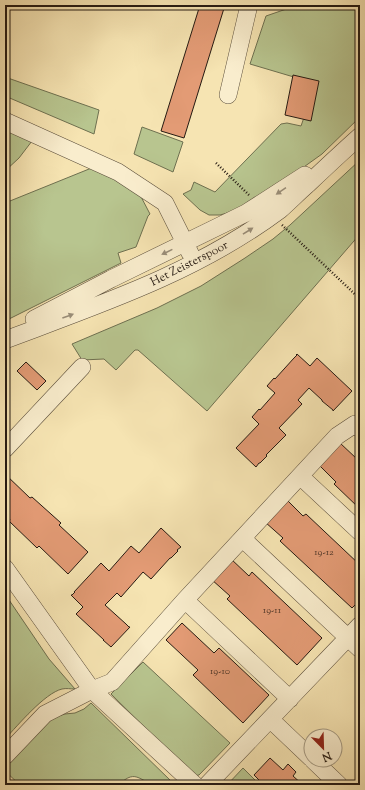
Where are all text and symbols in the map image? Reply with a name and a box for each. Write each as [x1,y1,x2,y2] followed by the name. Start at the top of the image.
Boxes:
[276,187,287,195] one-way arrow
[243,227,253,235] one-way arrow
[147,236,232,291] street label: Het Zeisterspoor
[161,249,173,255] one-way arrow
[62,313,74,319] one-way arrow
[314,545,334,560] house number: 19-12
[263,603,282,618] house number: 19-11
[210,664,230,679] house number: 19-10
[303,728,343,768] north arrow
[319,747,335,765] text: N

